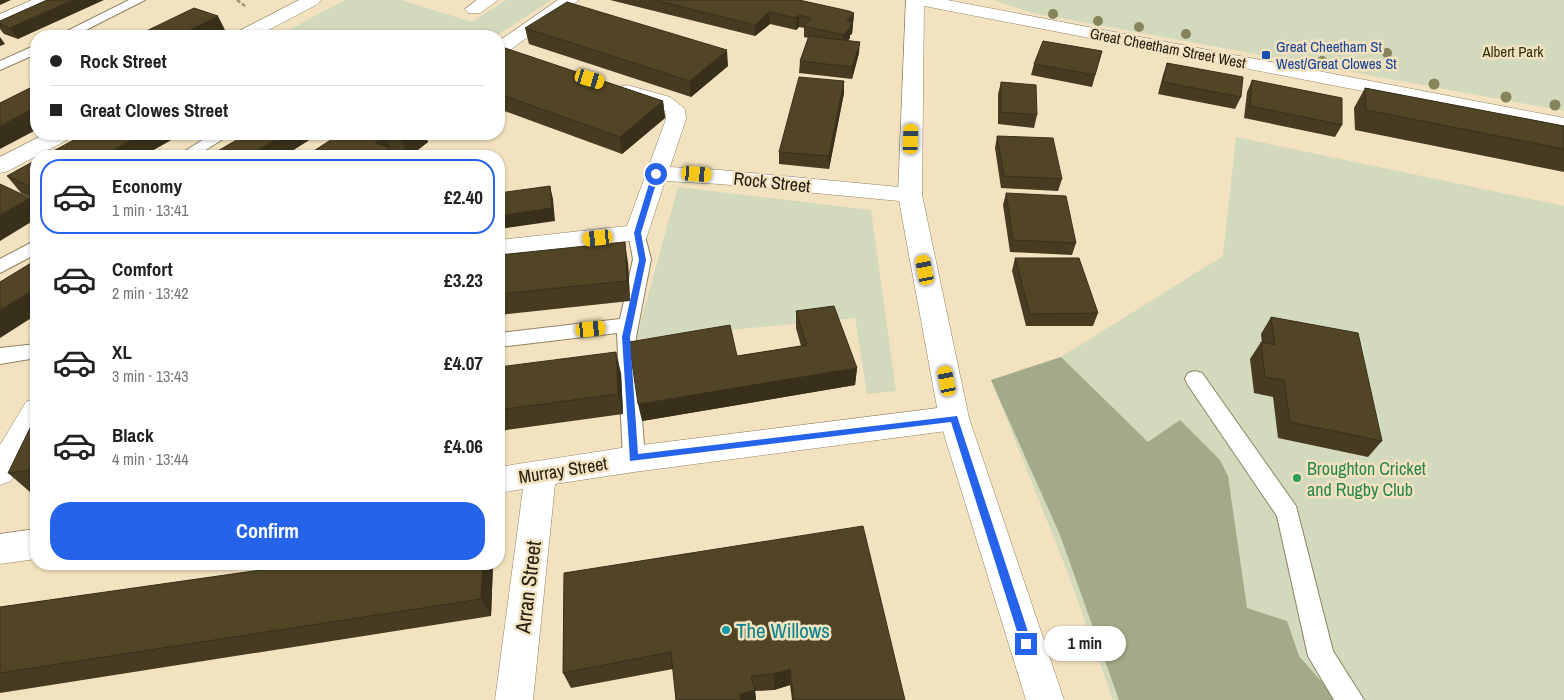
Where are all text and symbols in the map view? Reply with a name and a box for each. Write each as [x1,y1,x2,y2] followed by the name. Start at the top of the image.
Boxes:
[1088,23,1248,74] street label: Great Cheetham Street West
[1276,36,1397,74] place label: Great Cheetham St West/Great Clowes St
[1482,41,1544,62] park label: Albert Park
[80,48,167,74] text: Rock Street
[1260,49,1272,61] marker: Great Cheetham St West/Great Clowes St
[573,67,606,91] car
[80,97,228,123] text: Great Clowes Street
[902,124,919,154] car
[645,163,667,185] route start
[681,165,712,183] car
[732,166,812,198] street label: Rock Street
[112,173,182,199] text: Economy
[52,174,97,219] icon: car
[444,184,483,210] text: £2.40
[112,199,189,221] text: 1 min · 13:41
[582,229,613,247] car
[914,254,935,286] car
[112,256,173,282] text: Comfort
[52,257,97,302] icon: car
[444,267,483,293] text: £3.23
[112,282,189,304] text: 2 min · 13:42
[575,320,606,338] car
[112,339,132,365] text: XL
[52,340,97,385] icon: car
[444,350,483,376] text: £4.07
[112,365,189,387] text: 3 min · 13:43
[936,365,957,397] car
[112,422,154,448] text: Black
[52,423,97,468] icon: car
[444,433,483,459] text: £4.06
[112,448,189,470] text: 4 min · 13:44
[517,451,609,489] street label: Murray Street
[1307,456,1426,502] place label: Broughton Cricket and Rugby Club
[1291,472,1303,484] marker: Broughton Cricket and Rugby Club
[50,502,485,560] button: Confirm
[508,539,548,636] street label: Arran Street
[736,616,830,645] place label: The Willows
[720,624,732,636] marker: The Willows
[1044,626,1126,662] callout: 1 min
[1068,632,1102,654] text: 1 min
[1015,633,1037,655] route end

